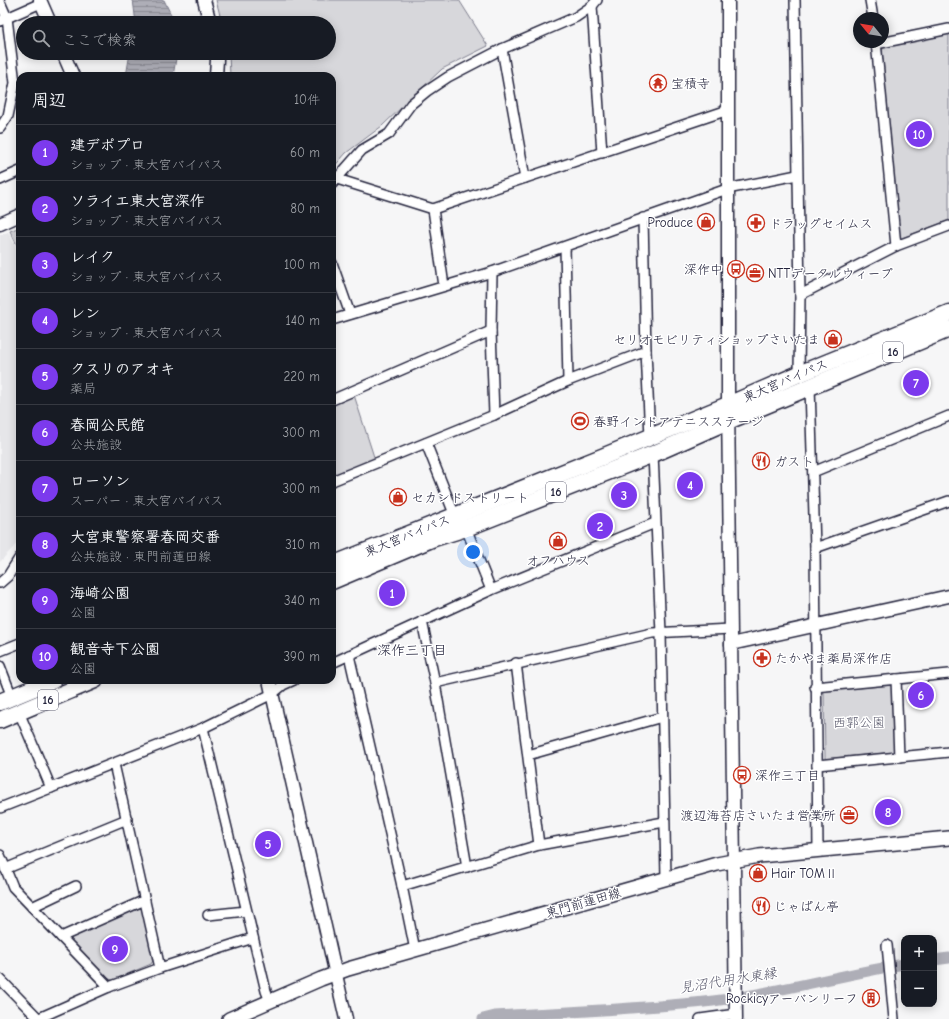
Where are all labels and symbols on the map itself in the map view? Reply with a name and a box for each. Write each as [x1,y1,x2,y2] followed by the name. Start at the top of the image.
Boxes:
[853,12,889,48] north arrow
[648,73,668,93] temple icon: 宝積寺
[671,76,710,91] place label: 宝積寺
[906,119,932,149] pin: 10
[696,212,716,232] shop icon: Produce
[746,213,766,233] pharmacy icon: ドラッグセイムス
[648,215,693,230] place label: Produce
[769,216,872,231] place label: ドラッグセイムス
[726,259,746,279] bus stop icon: 深作中
[684,262,723,277] place label: 深作中
[745,263,765,283] office icon: NTTデータルウィーブ
[768,266,893,281] place label: NTTデータルウィーブ
[823,329,843,349] shop icon: セリオモビリティショップさいたま
[613,332,820,347] place label: セリオモビリティショップさいたま
[883,342,903,362] road number: 16
[740,356,830,405] street label: 東大宮バイパス
[903,368,929,398] pin: 7
[570,411,590,431] sports icon: 春野インドアテニスステージ
[593,414,763,429] place label: 春野インドアテニスステージ
[751,451,771,471] restaurant icon: ガスト
[774,454,814,469] place label: ガスト
[677,470,703,500] pin: 4
[611,480,637,510] pin: 3
[546,482,566,502] road number: 16
[388,487,408,507] shop icon: セカンドストリート
[411,490,529,505] place label: セカンドストリート
[587,511,613,541] pin: 2
[362,512,452,559] street label: 東大宮バイパス
[548,531,568,551] shop icon: オフハウス
[463,542,483,562] your location
[526,553,590,568] place label: オフハウス
[379,578,405,608] pin: 1
[377,642,447,659] district label: 深作三丁目
[752,648,772,668] pharmacy icon: たかやま薬局深作店
[775,651,892,666] place label: たかやま薬局深作店
[908,680,934,710] pin: 6
[38,690,58,710] road number: 16
[833,715,885,730] park label: 西郭公園
[732,765,752,785] bus stop icon: 深作三丁目
[755,768,820,783] place label: 深作三丁目
[875,797,901,827] pin: 8
[839,805,859,825] office icon: 渡辺海苔店さいたま営業所
[681,808,836,823] place label: 渡辺海苔店さいたま営業所
[255,829,281,859] pin: 5
[748,863,768,883] shop icon: Hair TOMⅡ
[771,866,838,881] place label: Hair TOMⅡ
[544,884,624,920] street label: 東門前蓮田線
[751,896,771,916] restaurant icon: じゃぱん亭
[774,899,839,914] place label: じゃぱん亭
[102,934,128,964] pin: 9
[678,964,779,997] water label: 見沼代用水東縁
[861,988,881,1008] building icon: Rockicyアーバンリーフ
[726,991,858,1006] place label: Rockicyアーバンリーフ

